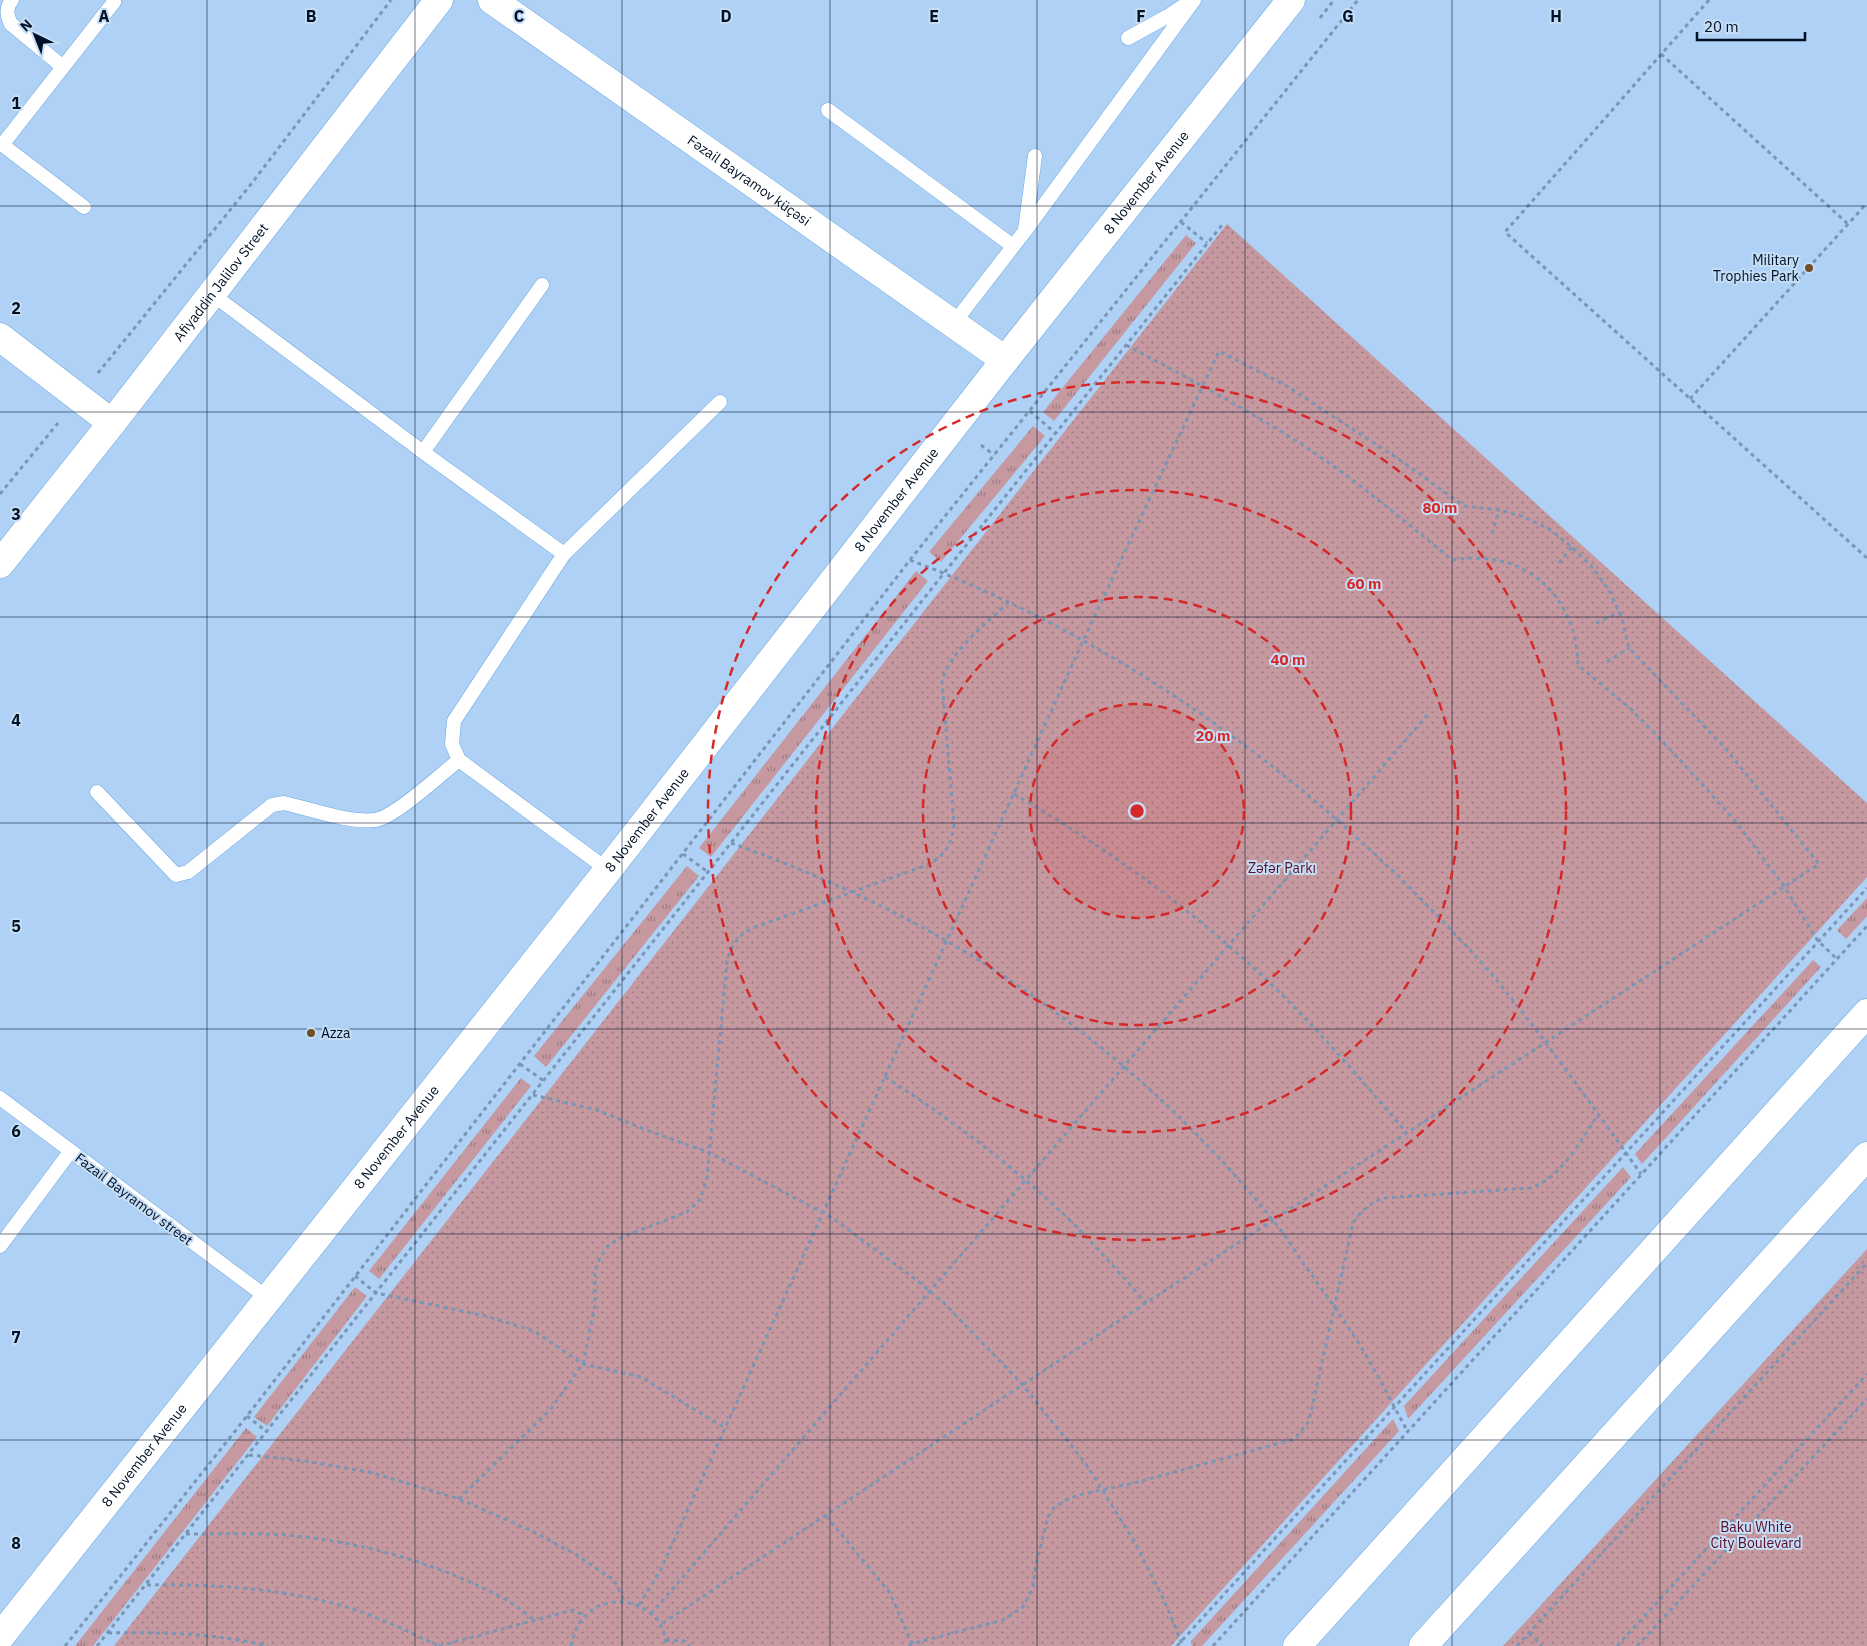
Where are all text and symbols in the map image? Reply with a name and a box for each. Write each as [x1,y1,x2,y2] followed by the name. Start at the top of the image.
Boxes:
[99,6,110,26] text: A
[306,6,317,26] text: B
[514,6,524,26] text: C
[720,6,732,26] text: D
[929,6,939,26] text: E
[1136,6,1146,26] text: F
[1342,6,1354,26] text: G
[1550,6,1562,26] text: H
[10,10,60,60] north arrow
[1697,10,1804,42] scale bar
[16,15,36,36] text: N
[1704,17,1739,36] text: 20 m
[11,93,21,113] text: 1
[1100,127,1193,238] street label: 8 November Avenue
[684,131,814,230] street label: Fəzail Bayramov küçəsi
[170,220,272,345] street label: Afiyaddin Jalilov Street
[1713,251,1800,285] place label: Military Trophies Park
[1803,262,1815,274] marker: Military Trophies Park
[11,298,21,318] text: 2
[850,444,943,555] street label: 8 November Avenue
[1423,498,1457,517] text: 80 m
[11,504,21,524] text: 3
[1347,574,1381,593] text: 60 m
[1271,650,1305,669] text: 40 m
[11,710,21,730] text: 4
[1196,726,1230,745] text: 20 m
[601,764,693,876] street label: 8 November Avenue
[1128,802,1146,820] centre of rings
[1248,859,1316,877] park label: Zəfər Parkı
[11,916,21,936] text: 5
[321,1024,351,1042] place label: Azza
[305,1027,317,1039] marker: Azza
[350,1081,443,1192] street label: 8 November Avenue
[11,1121,21,1141] text: 6
[72,1149,196,1249] street label: Fazail Bayramov street
[11,1327,21,1347] text: 7
[98,1400,191,1511] street label: 8 November Avenue
[1710,1518,1802,1552] park label: Baku White City Boulevard
[11,1533,21,1553] text: 8

